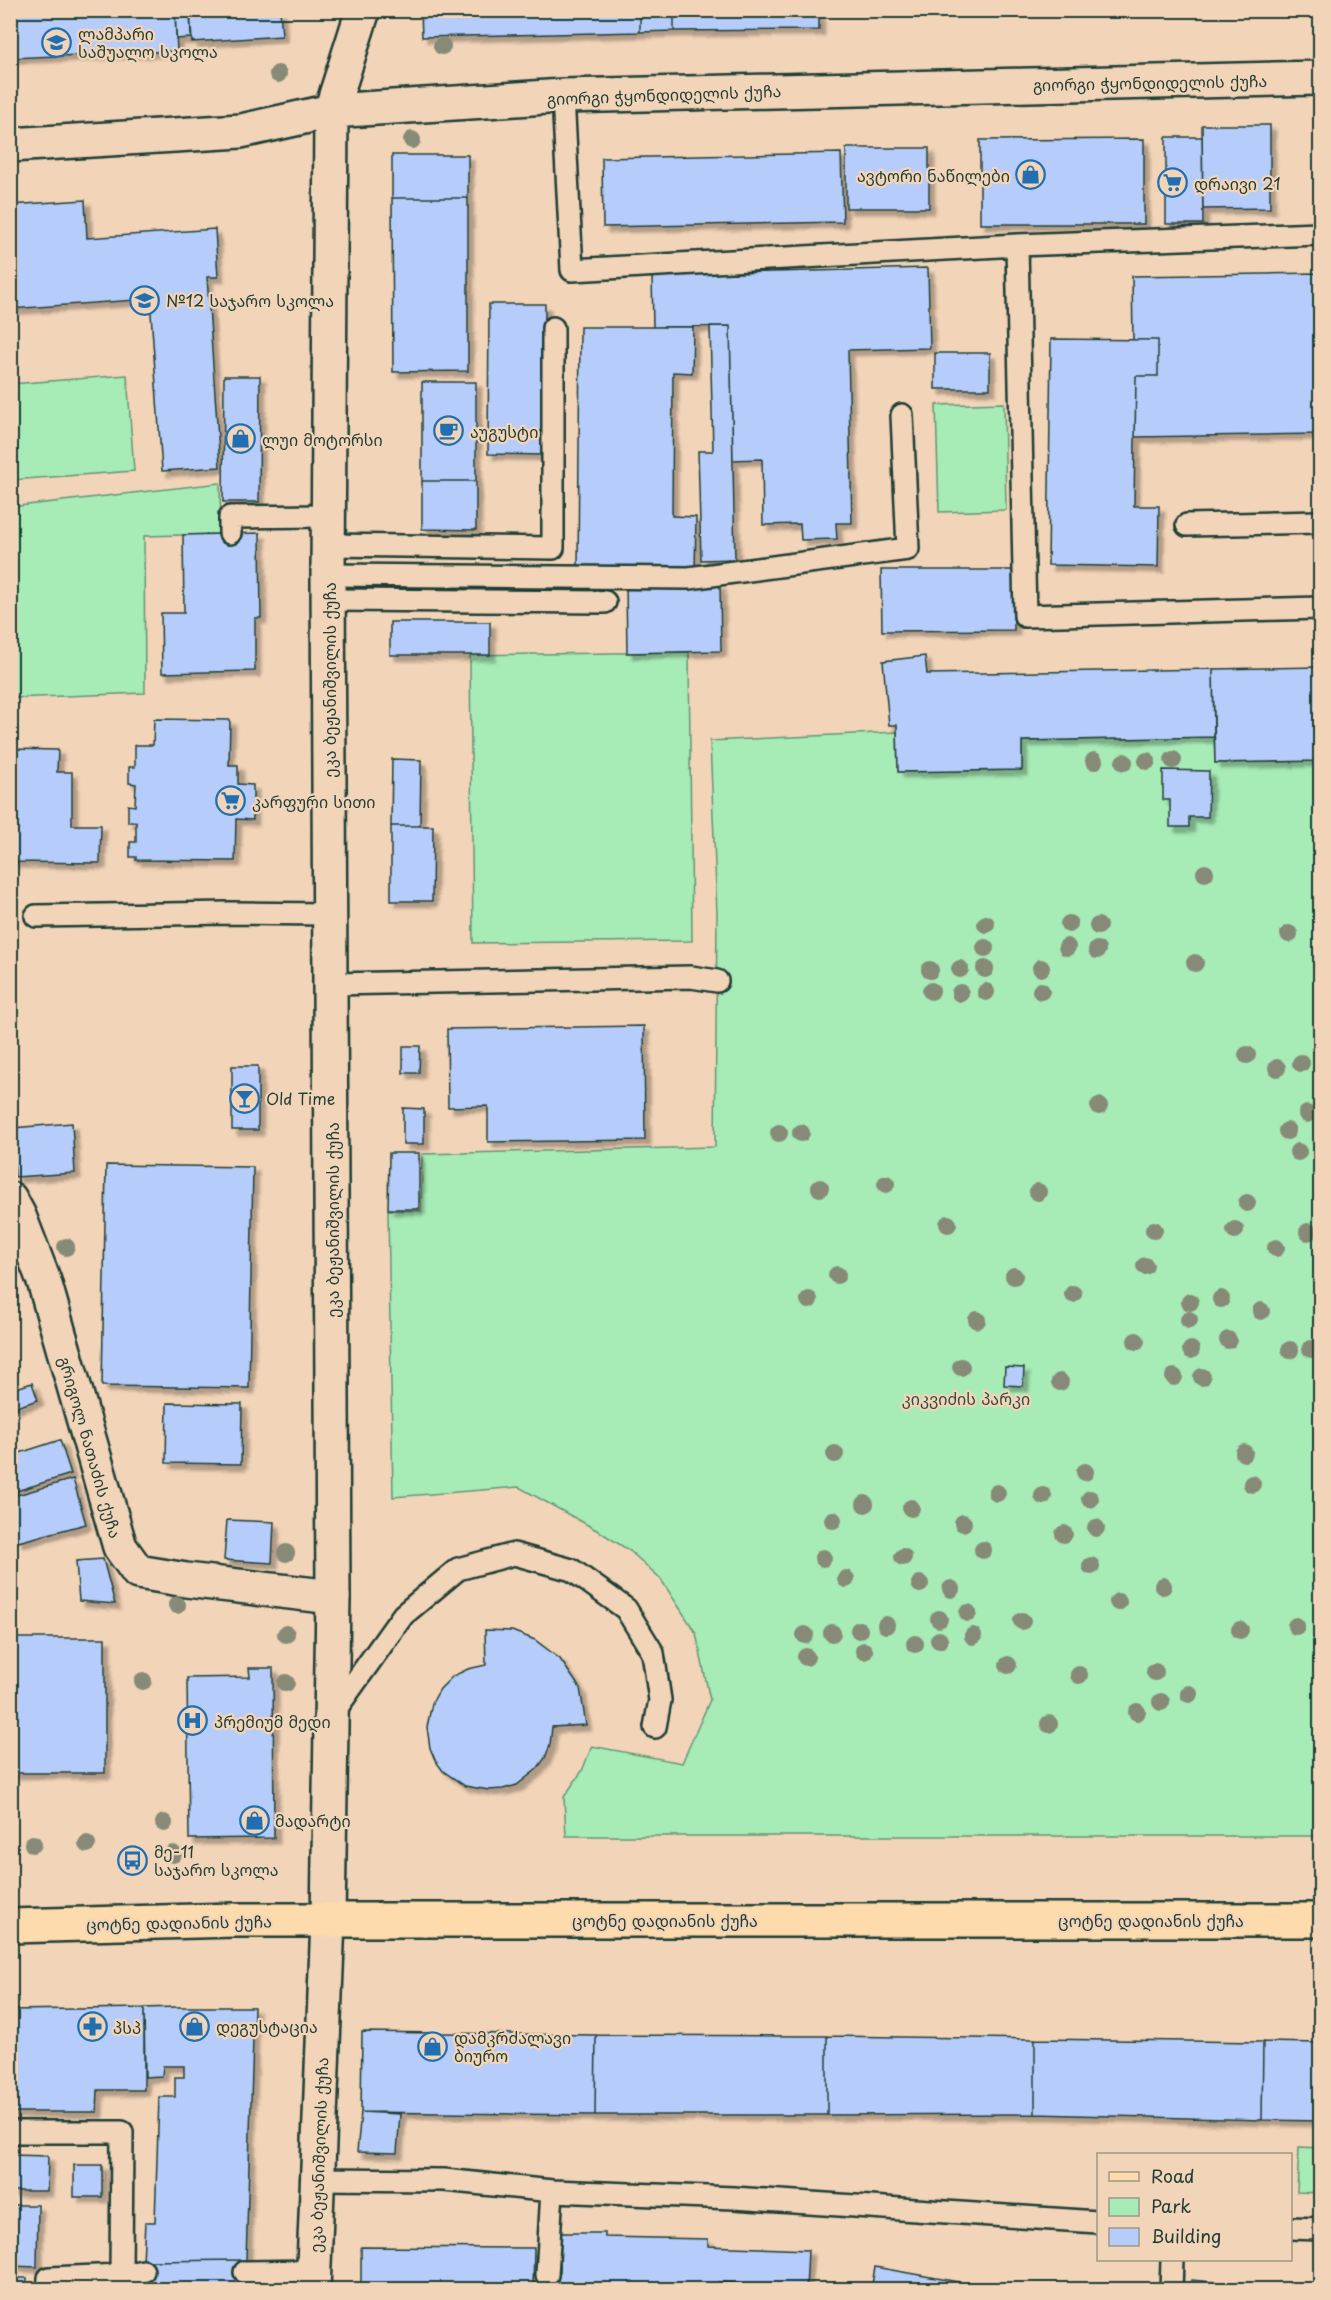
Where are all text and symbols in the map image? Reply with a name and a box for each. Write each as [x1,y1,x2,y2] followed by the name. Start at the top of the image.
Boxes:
[78,21,218,63] place label: ლამპარი საშუალო სკოლა
[41,26,73,58] school or university icon: ლამპარი საშუალო სკოლა
[1033,68,1267,96] street label: გიორგი ჭყონდიდელის ქუჩა
[546,78,782,110] street label: გიორგი ჭყონდიდელის ქუჩა
[1015,159,1047,191] shop icon: ავტორი ნაწილები
[857,163,1010,187] place label: ავტორი ნაწილები
[1157,167,1189,199] supermarket icon: დრაივი 21
[1194,171,1281,195] place label: დრაივი 21
[129,284,161,316] school or university icon: №12 საჯარო სკოლა
[166,288,334,312] place label: №12 საჯარო სკოლა
[433,415,465,447] cafe icon: აუგუსტი
[470,419,538,443] place label: აუგუსტი
[225,423,257,455] shop icon: ლუი მოტორსი
[262,427,383,451] place label: ლუი მოტორსი
[317,582,341,778] street label: ეკა ბეჟანიშვილის ქუჩა
[215,785,247,817] supermarket icon: კარფური სითი
[252,789,375,813] place label: კარფური სითი
[229,1082,261,1114] bar icon: Old Time
[266,1086,335,1110] place label: Old Time
[320,1122,344,1318] street label: ეკა ბეჟანიშვილის ქუჩა
[54,1353,128,1541] street label: გრიგოლ ნათაძის ქუჩა
[902,1386,1030,1410] park label: კიკვიძის პარკი
[177,1705,209,1737] hospital icon: პრემიუმ მედი
[214,1709,331,1733] place label: პრემიუმ მედი
[238,1804,270,1836] shop icon: მადარტი
[275,1808,351,1832] place label: მადარტი
[154,1839,279,1881] place label: მე-11 საჯარო სკოლა
[117,1844,149,1876] bus stop icon: მე-11 საჯარო სკოლა
[86,1908,272,1936] street label: ცოტნე დადიანის ქუჩა
[572,1908,758,1932] street label: ცოტნე დადიანის ქუჩა
[1058,1908,1244,1932] street label: ცოტნე დადიანის ქუჩა
[179,2010,211,2042] shop icon: დეგუსტაცია
[76,2011,108,2043] pharmacy icon: პსპ
[216,2014,318,2038] place label: დეგუსტაცია
[113,2015,141,2039] place label: პსპ
[454,2025,571,2067] place label: დამკრძალავი ბიურო
[417,2030,449,2062] shop icon: დამკრძალავი ბიურო
[303,2057,333,2253] street label: ეკა ბეჟანიშვილის ქუჩა
[1097,2153,1292,2261] legend
[1151,2162,1195,2189] text: Road
[1151,2192,1191,2219] text: Park
[1151,2222,1221,2249] text: Building

